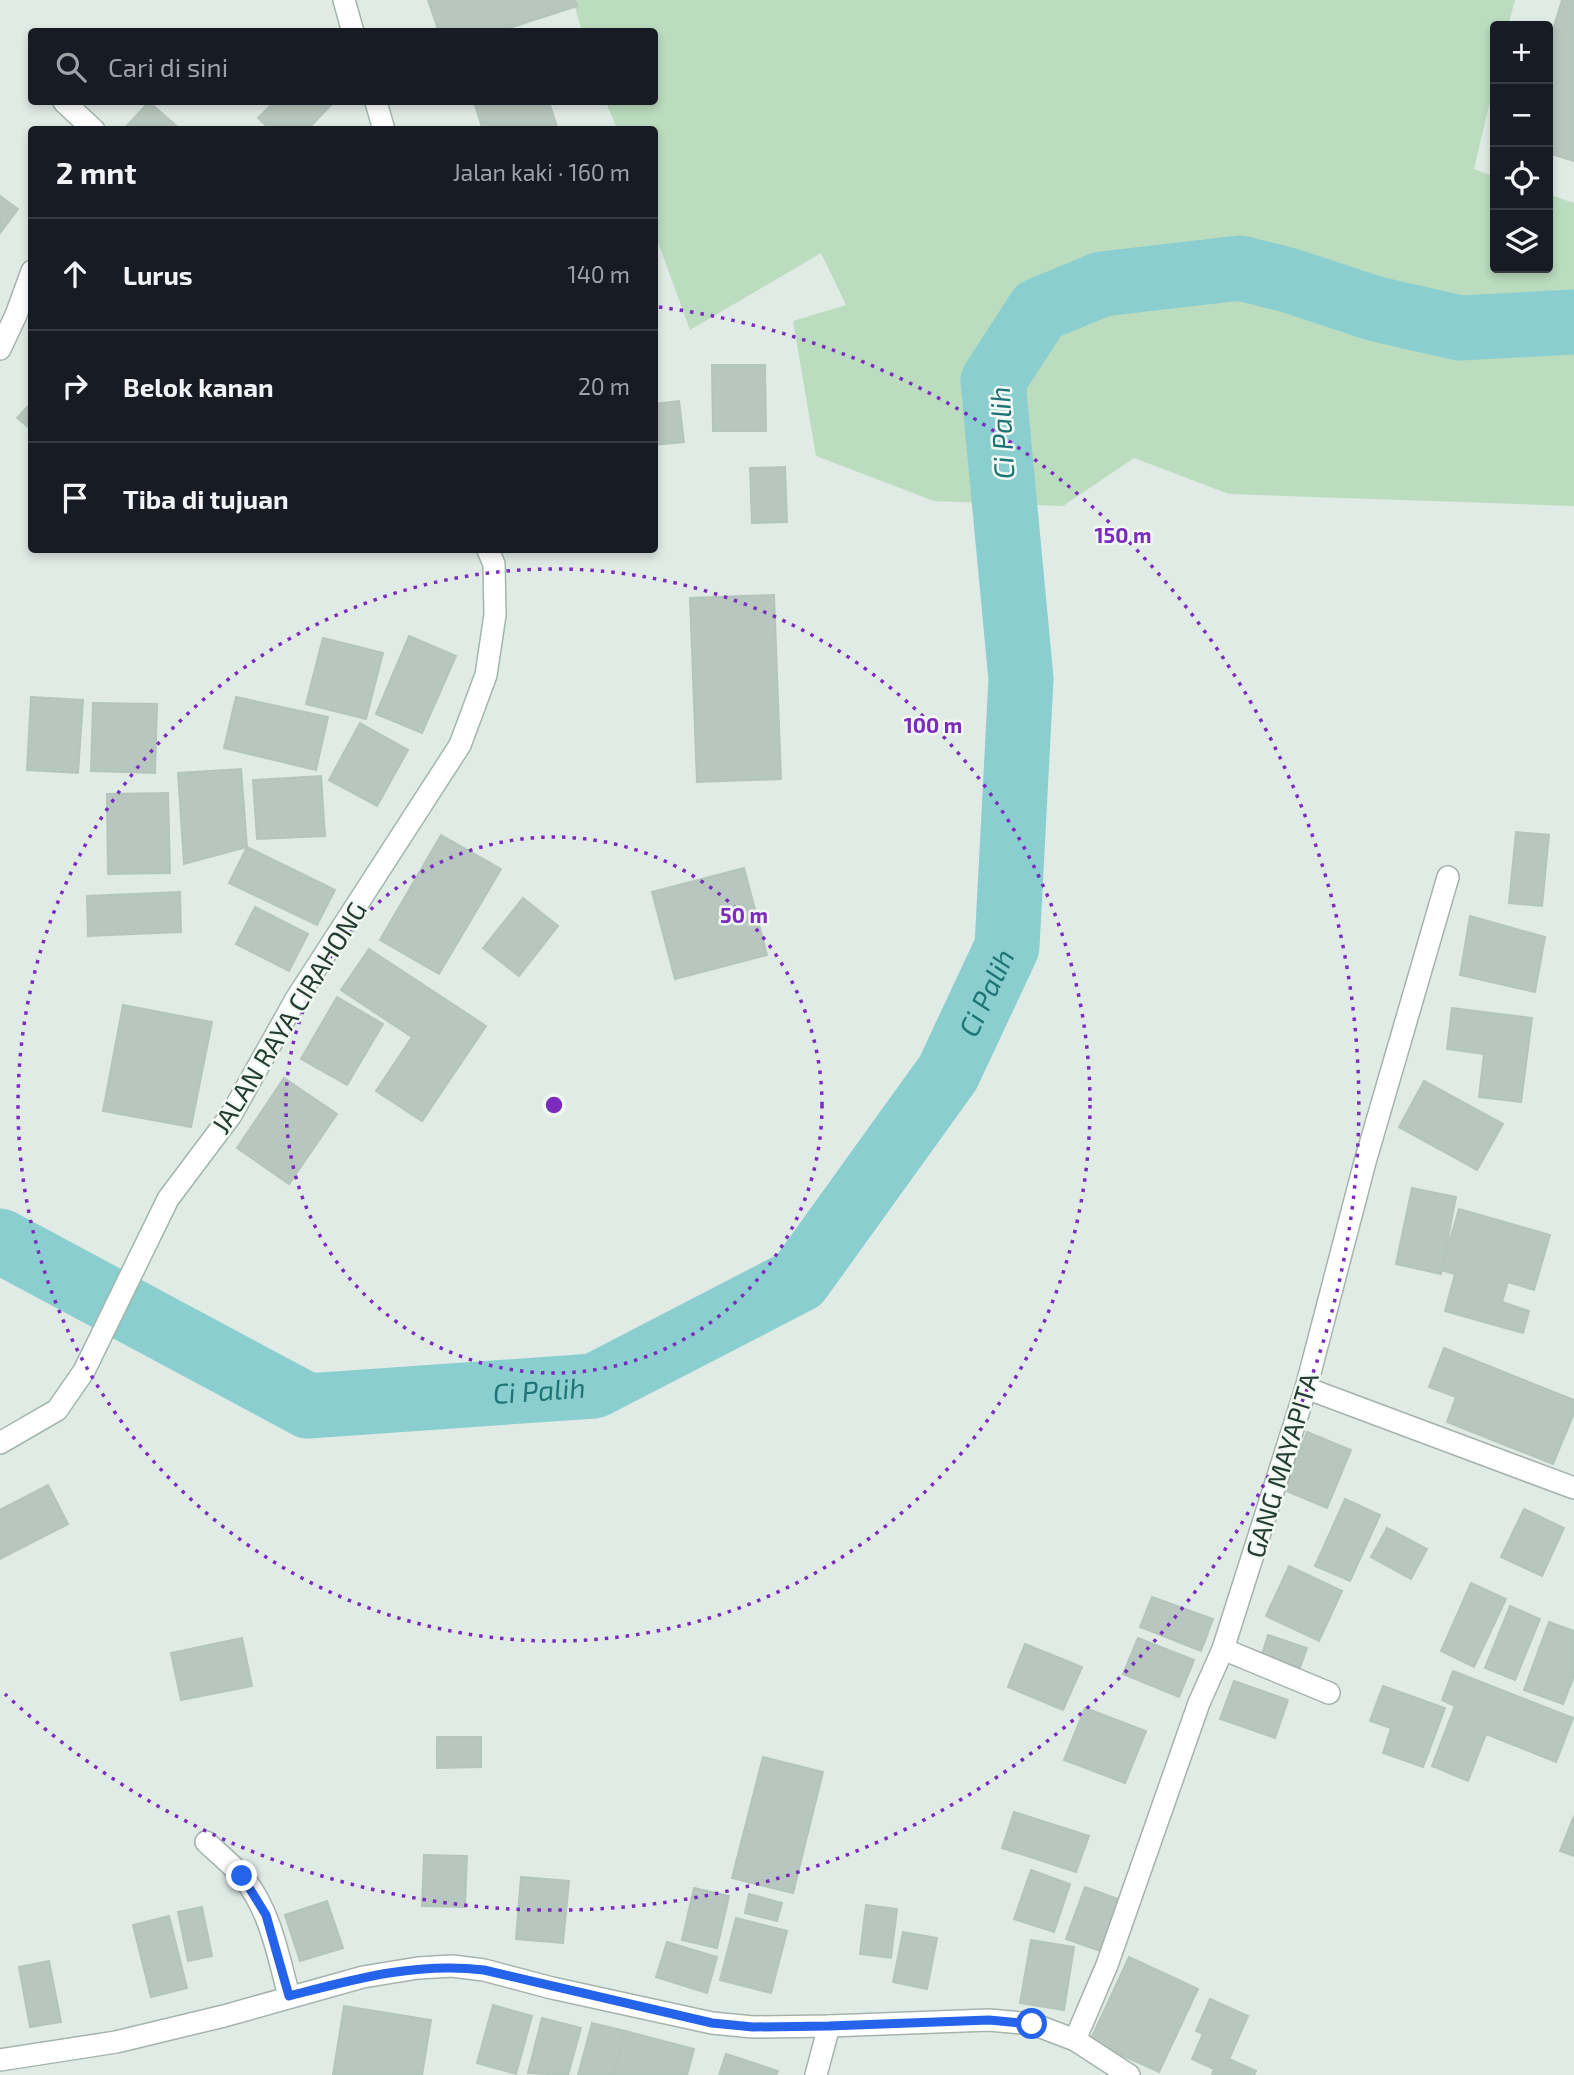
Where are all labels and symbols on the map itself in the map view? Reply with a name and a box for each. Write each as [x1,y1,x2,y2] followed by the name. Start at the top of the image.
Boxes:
[982,386,1020,480] water label: Ci Palih
[1095,522,1151,547] text: 150 m
[904,712,962,737] text: 100 m
[204,895,372,1139] street label: JALAN RAYA CIRAHONG
[720,902,768,927] text: 50 m
[951,943,1021,1042] water label: Ci Palih
[542,1093,566,1117] centre of rings
[1238,1369,1324,1561] street label: GANG MAYAPITA
[492,1370,586,1410] water label: Ci Palih
[226,1860,257,1891] route end
[1016,2008,1047,2039] route start

